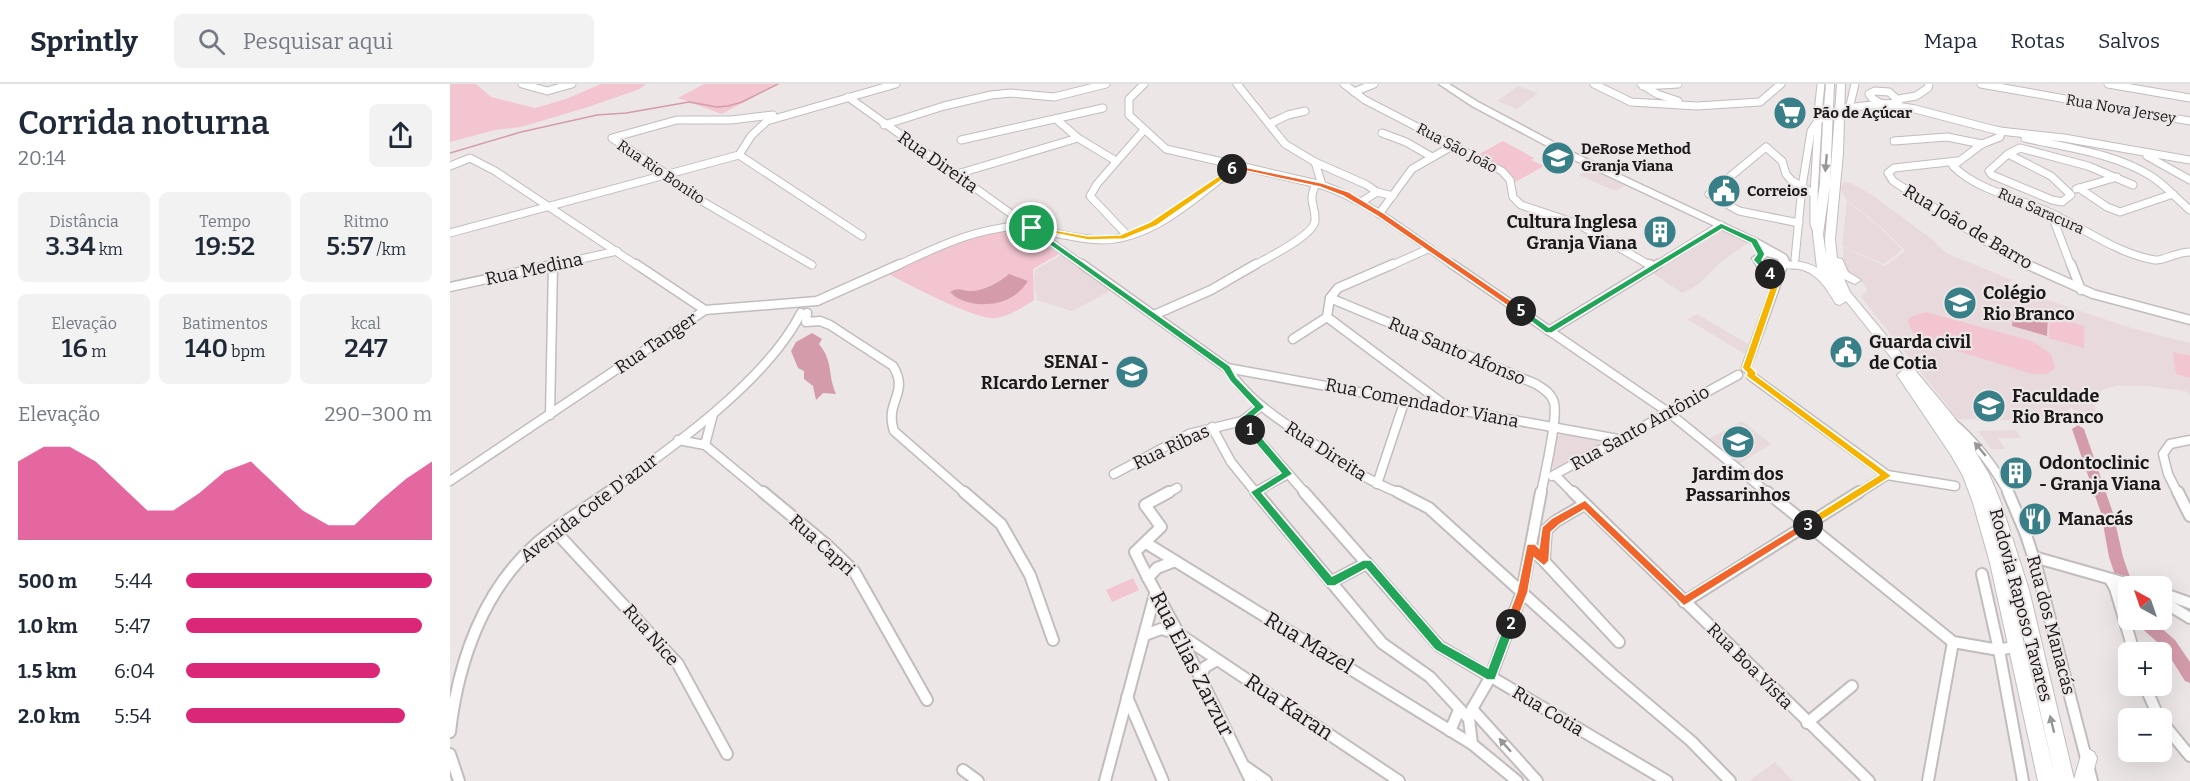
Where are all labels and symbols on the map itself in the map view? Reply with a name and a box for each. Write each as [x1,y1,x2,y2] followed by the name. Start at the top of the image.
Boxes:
[2065,90,2177,128] street label: Rua Nova Jersey
[1772,95,1808,131] supermarket icon: Pão de Açúcar
[1813,104,1912,122] place label: Pão de Açúcar
[1414,119,1500,177] street label: Rua São João
[894,126,983,198] street label: Rua Direita
[614,136,708,208] street label: Rua Rio Bonito
[1540,140,1576,176] school or university icon: DeRose Method Granja Viana
[1581,140,1691,175] place label: DeRose Method Granja Viana
[1217,154,1247,184] pin: 6
[1821,154,1831,173] one-way arrow
[1706,173,1742,209] public building icon: Correios
[1899,180,2037,274] street label: Rua João de Barro
[1747,182,1808,200] place label: Correios
[1995,184,2087,238] street label: Rua Saracura
[1006,202,1057,253] pin
[1507,211,1637,254] place label: Cultura Inglesa Granja Viana
[1642,214,1678,250] building icon: Cultura Inglesa Granja Viana
[483,248,585,290] street label: Rua Medina
[1755,259,1785,289] pin: 4
[1983,282,2075,325] place label: Colégio Rio Branco
[1942,285,1978,321] school or university icon: Colégio Rio Branco
[1506,296,1536,326] pin: 5
[611,307,701,379] street label: Rua Tanger
[1385,312,1529,390] street label: Rua Santo Afonso
[1869,331,1971,374] place label: Guarda civil de Cotia
[1828,334,1864,370] public building icon: Guarda civil de Cotia
[981,351,1110,394] place label: SENAI - RIcardo Lerner
[1114,354,1150,390] school or university icon: SENAI - RIcardo Lerner
[1323,373,1521,433] street label: Rua Comendador Viana
[1567,381,1713,475] street label: Rua Santo Antônio
[2012,385,2104,428] place label: Faculdade Rio Branco
[1971,388,2007,424] school or university icon: Faculdade Rio Branco
[1235,415,1265,445] pin: 1
[1281,416,1371,486] street label: Rua Direita
[1129,420,1213,474] street label: Rua Ribas
[1720,424,1756,460] school or university icon: Jardim dos Passarinhos
[1974,441,1987,457] one-way arrow
[516,449,662,567] street label: Avenida Cote D'azur
[2039,452,2161,495] place label: Odontoclinic - Granja Viana
[1998,455,2034,491] building icon: Odontoclinic - Granja Viana
[1686,463,1791,506] place label: Jardim dos Passarinhos
[2017,501,2053,537] restaurant icon: Manacás
[1985,506,2057,704] street label: Rodovia Raposo Tavares
[2058,508,2133,530] place label: Manacás
[785,510,859,580] street label: Rua Capri
[1793,510,1823,540] pin: 3
[2022,553,2080,697] street label: Rua dos Manacás
[2118,576,2172,630] north arrow
[1144,587,1240,741] street label: Rua Elias Zarzur
[618,600,684,670] street label: Rua Nice
[1260,606,1358,680] street label: Rua Mazel
[1496,609,1526,639] pin: 2
[1702,618,1798,714] street label: Rua Boa Vista
[1240,668,1338,746] street label: Rua Karan
[1508,681,1588,741] street label: Rua Cotia
[2047,715,2057,733] one-way arrow
[1498,738,1512,752] one-way arrow

